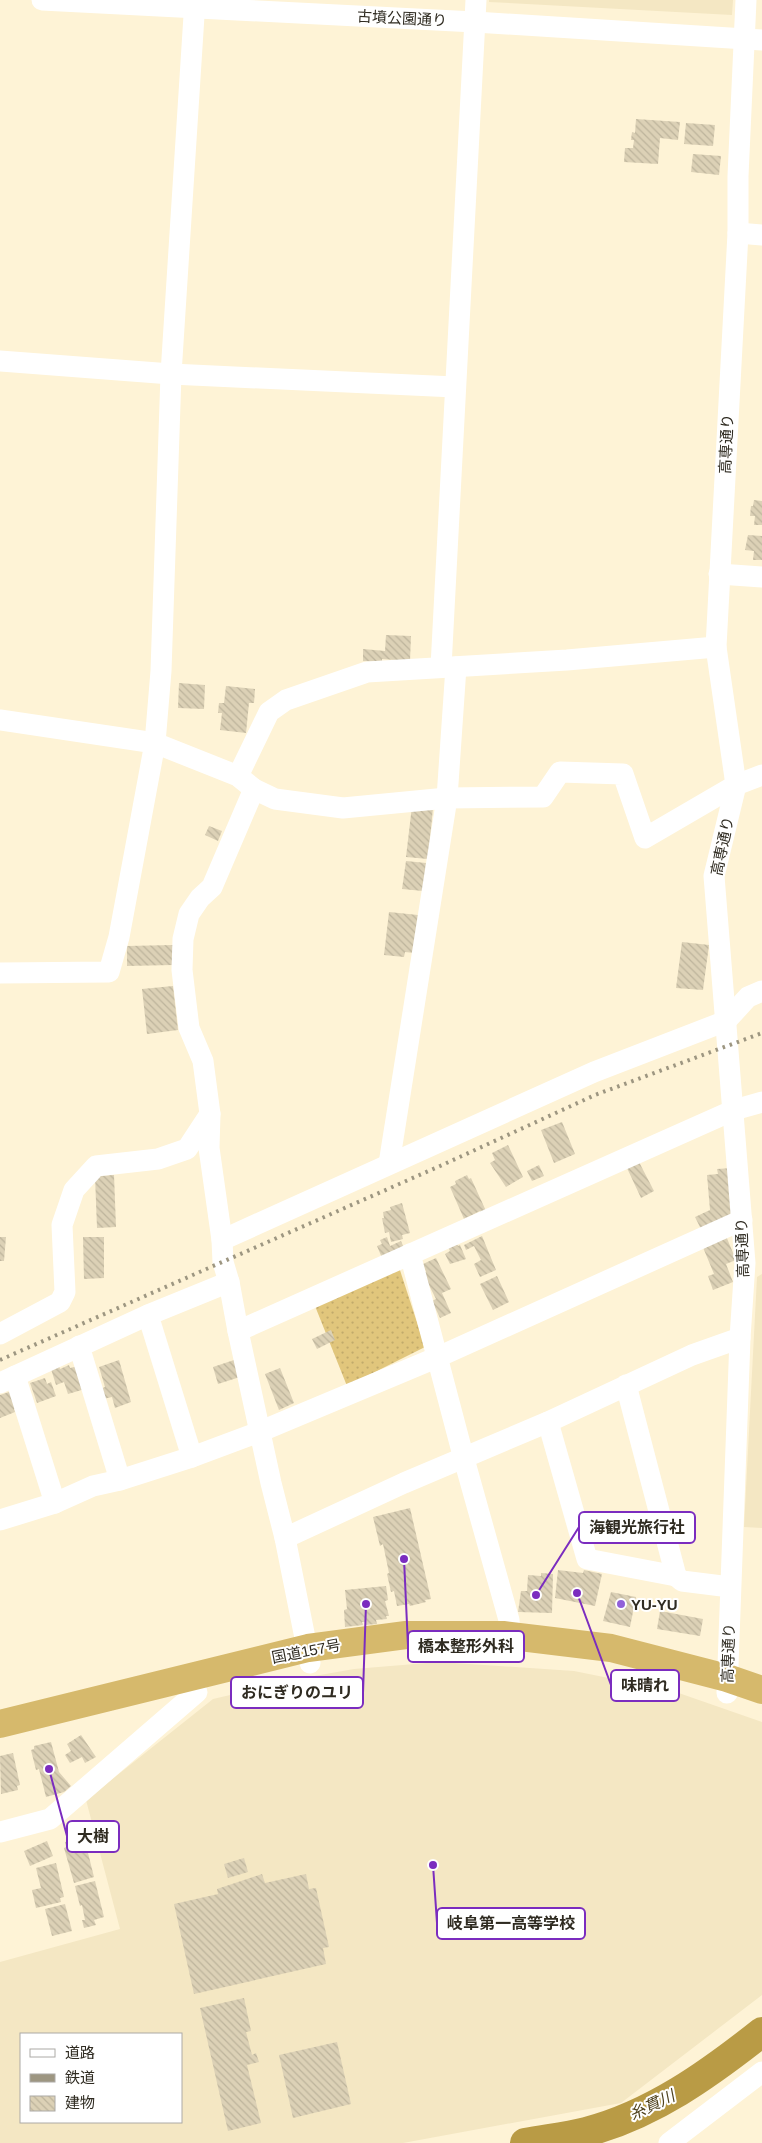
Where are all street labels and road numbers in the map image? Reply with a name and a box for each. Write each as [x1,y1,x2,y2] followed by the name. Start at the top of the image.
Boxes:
[357,7,447,29] street label: 古墳公園通り
[716,414,736,474] street label: 高専通り
[707,815,737,877] street label: 高専通り
[732,1218,752,1278] street label: 高専通り
[718,1623,738,1683] street label: 高専通り
[270,1636,342,1666] street label: 国道157号

